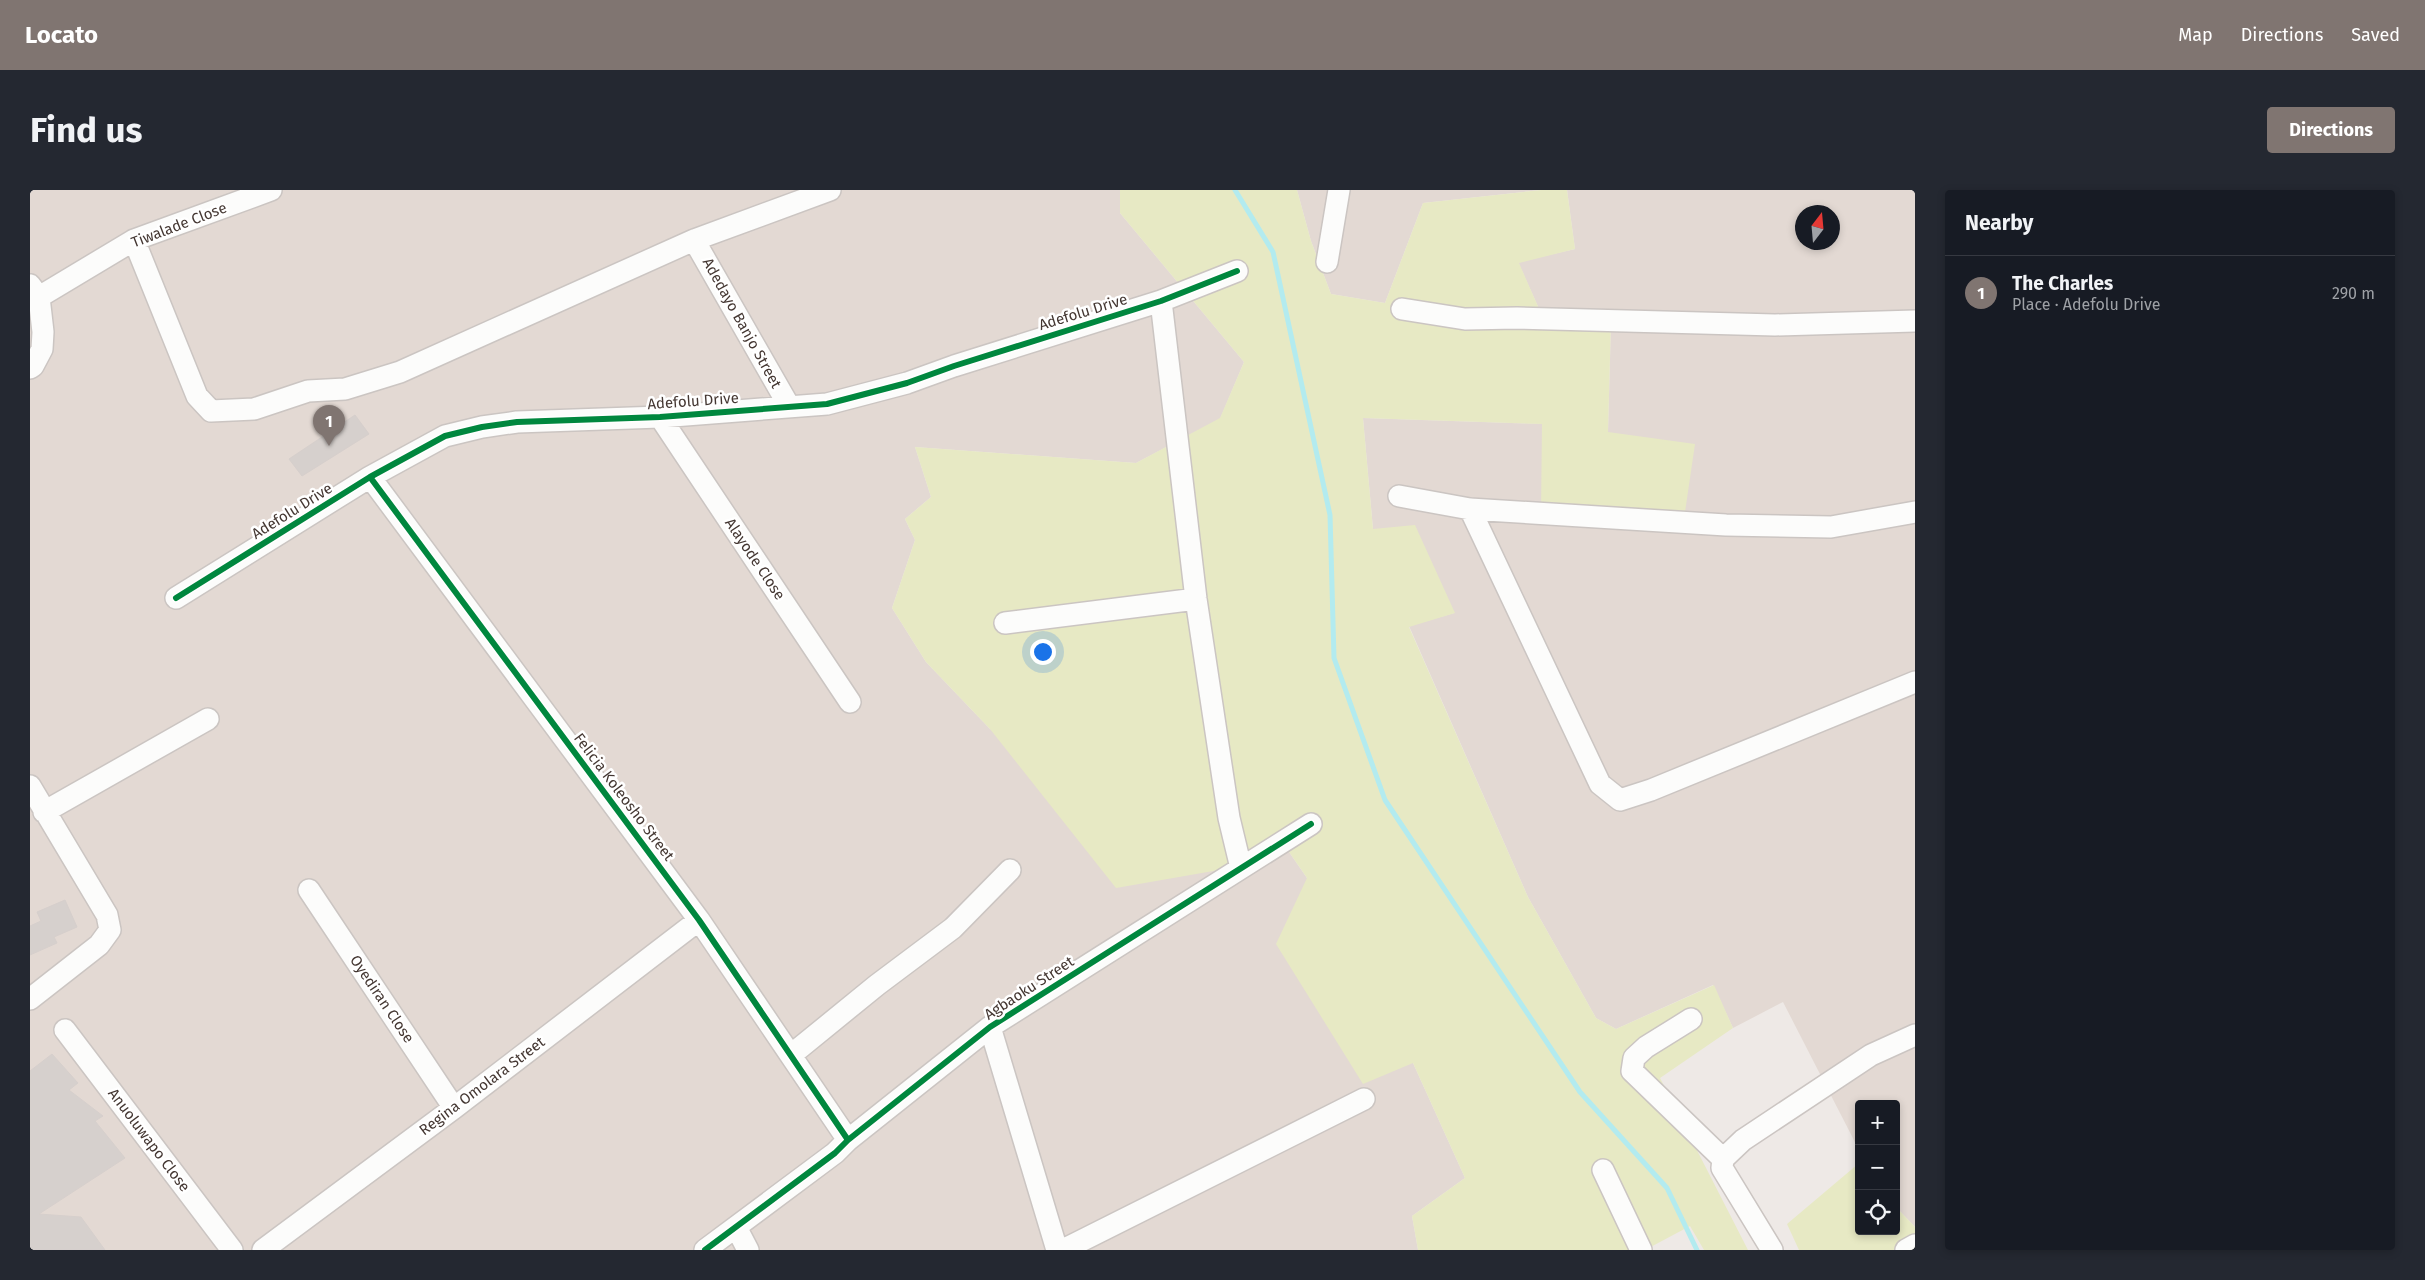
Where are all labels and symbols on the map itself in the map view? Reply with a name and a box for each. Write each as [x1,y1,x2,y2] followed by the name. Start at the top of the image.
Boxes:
[129,199,229,251] street label: Tiwalade Close
[1795,205,1840,250] north arrow
[699,255,786,392] street label: Adedayo Banjo Street
[1037,290,1129,334] street label: Adefolu Drive
[647,389,739,413] street label: Adefolu Drive
[313,405,345,446] pin: 1
[248,479,336,543] street label: Adefolu Drive
[721,515,789,603] street label: Alayode Close
[1030,639,1056,665] your location
[570,730,678,865] street label: Felicia Koleosho Street
[346,952,418,1046] street label: Oyediran Close
[981,952,1078,1024] street label: Agbaoku Street
[416,1033,549,1139] street label: Regina Omolara Street
[104,1085,194,1195] street label: Anuoluwapo Close

